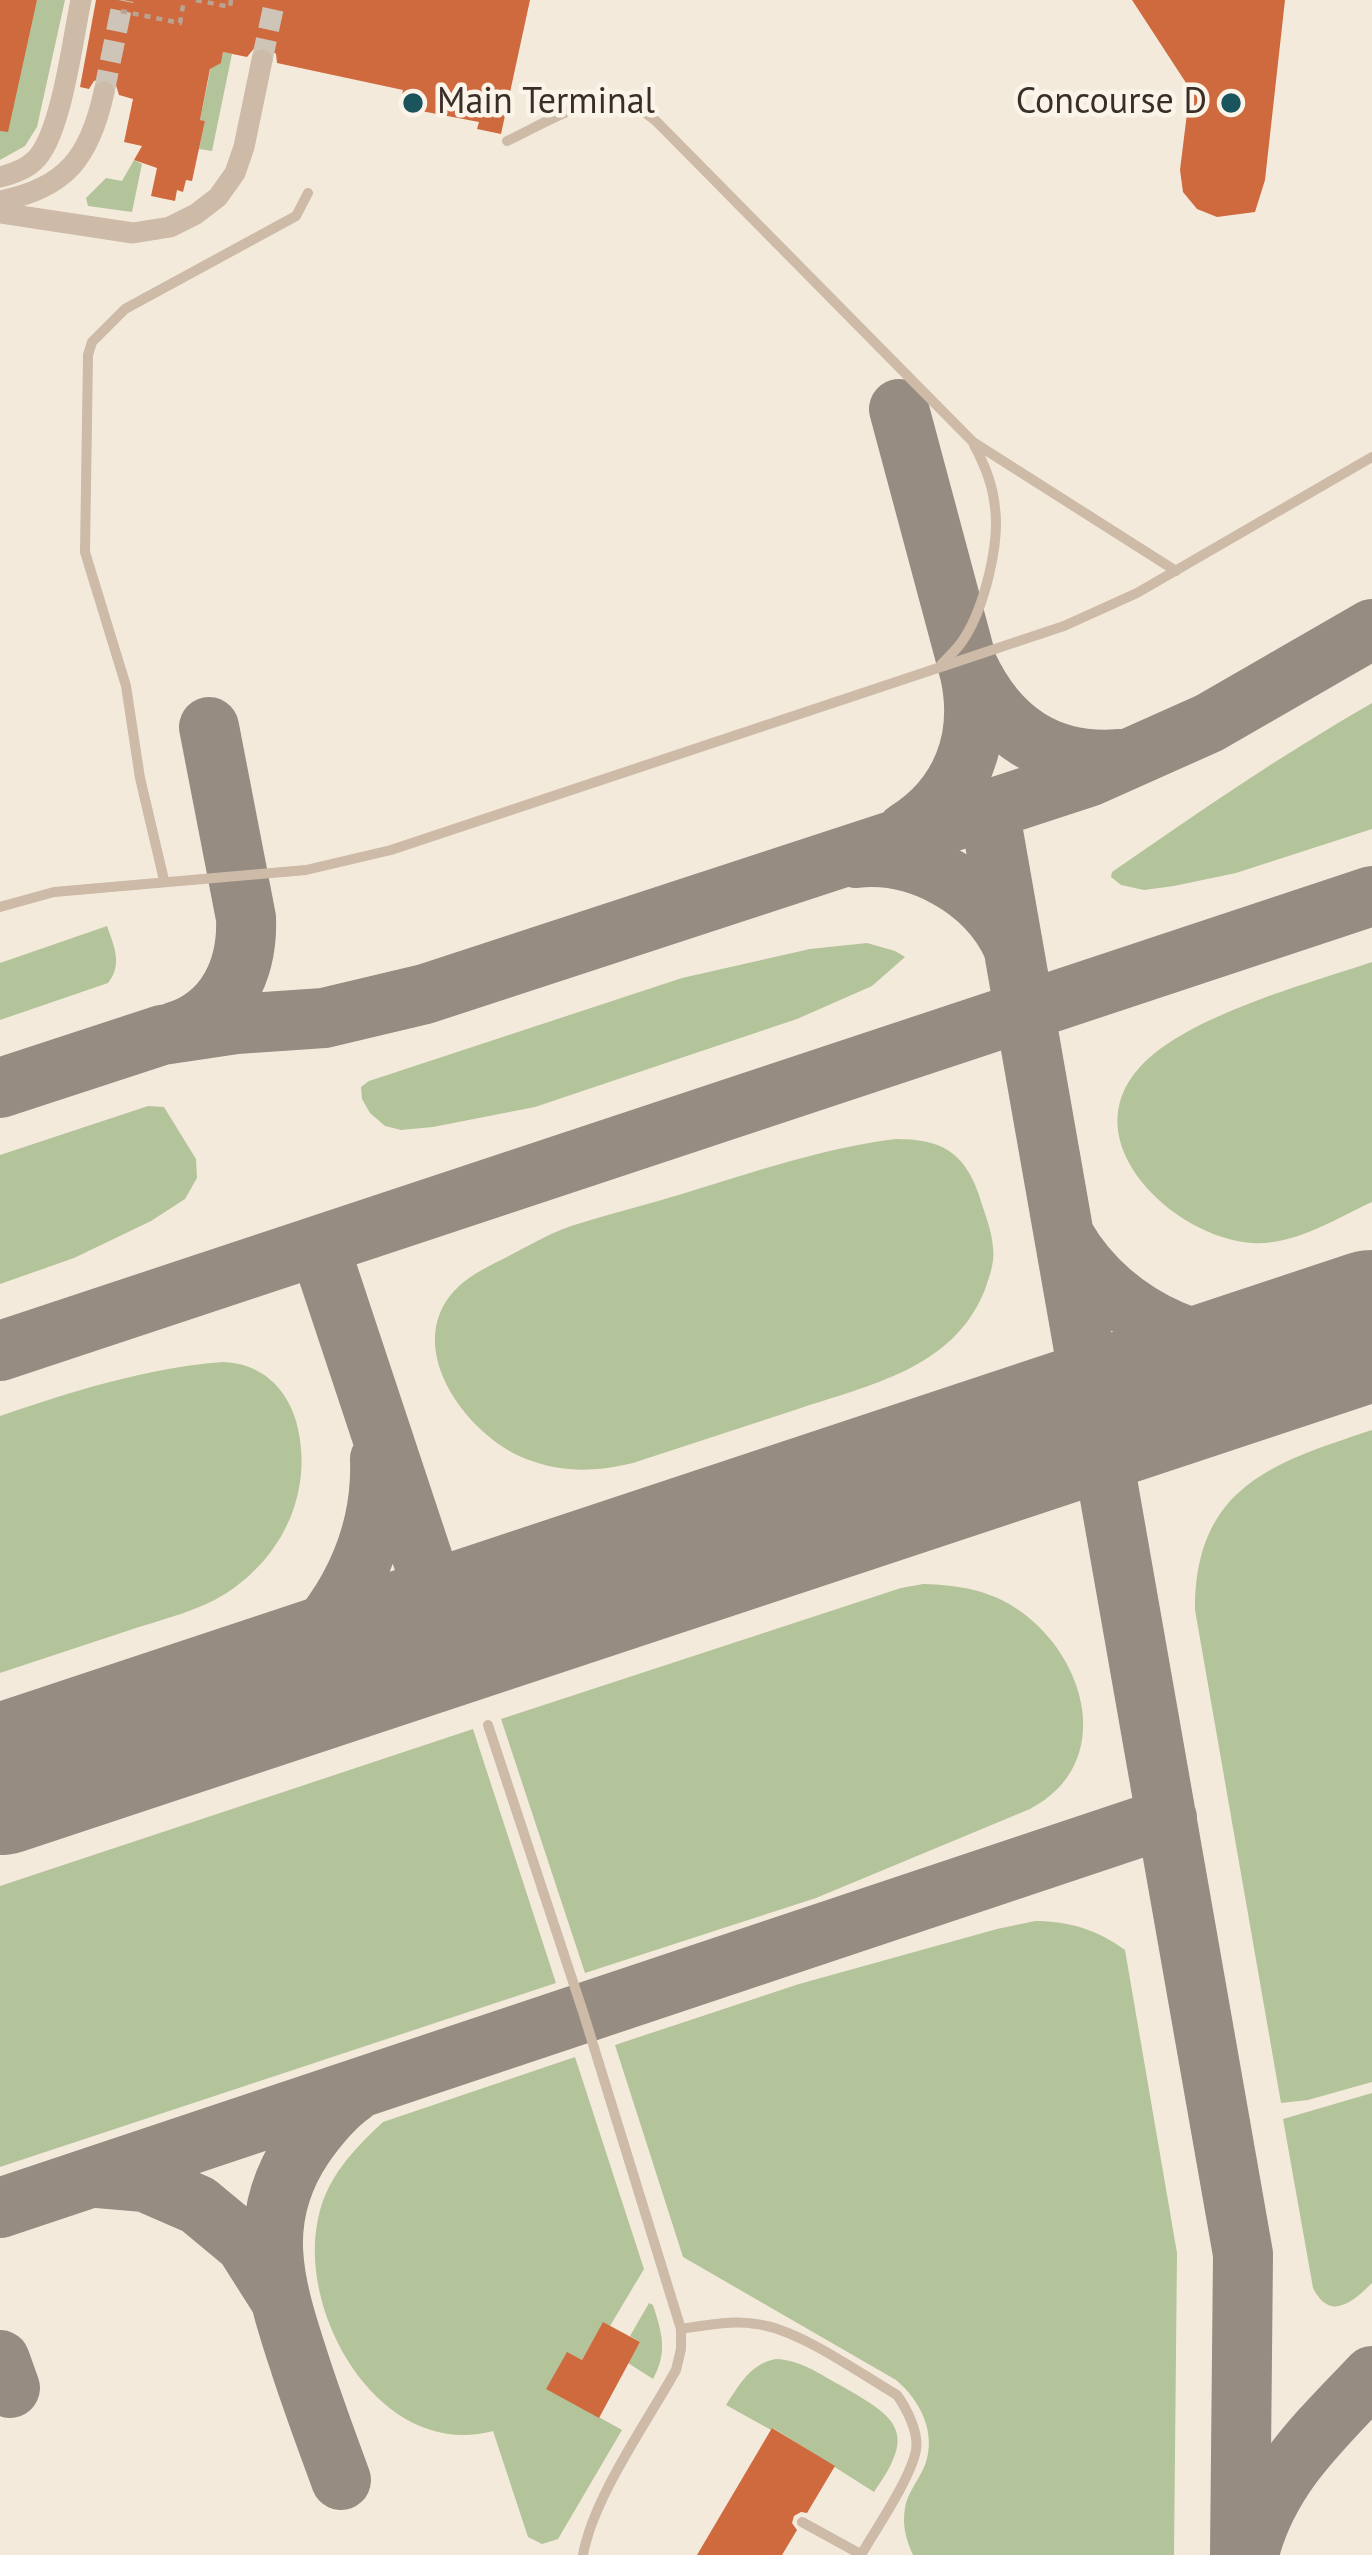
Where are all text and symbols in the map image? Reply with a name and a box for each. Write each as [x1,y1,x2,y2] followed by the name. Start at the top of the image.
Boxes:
[437,81,655,125] place label: Main Terminal
[1016,81,1207,125] place label: Concourse D
[400,90,426,116] marker: Main Terminal
[1218,90,1244,116] marker: Concourse D

